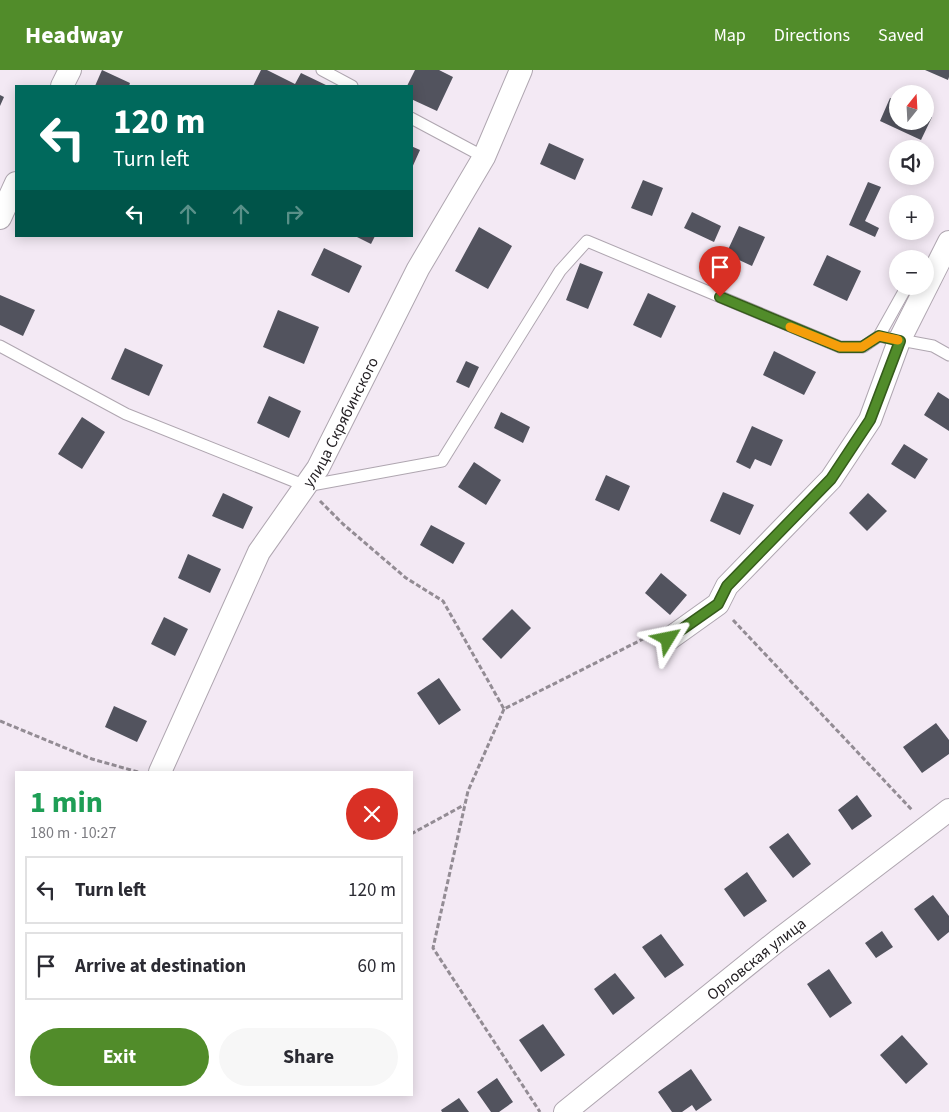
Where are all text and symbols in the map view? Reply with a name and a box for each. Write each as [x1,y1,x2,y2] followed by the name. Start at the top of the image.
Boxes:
[25,18,123,53] text: Headway
[714,23,746,48] text: Map
[774,23,850,48] text: Directions
[878,23,924,48] text: Saved
[889,85,934,130] north arrow
[889,85,934,295] map controls
[113,97,205,147] text: 120 m
[30,105,95,170] icon: left
[889,140,934,185] button: sound
[113,143,189,175] text: Turn left
[889,195,934,240] button: +
[121,200,149,228] icon: left
[174,200,202,228] icon: ahead
[227,200,255,228] icon: ahead
[280,200,308,228] icon: right
[699,246,741,297] pin
[889,250,934,295] button: −
[706,253,734,281] icon: arrive
[298,353,384,492] street label: улица Скрябинского
[641,612,693,664] position arrow
[30,781,103,824] text: 1 min
[346,788,398,840] button: close
[30,822,117,844] text: 180 m · 10:27
[32,876,60,904] icon: left
[75,877,146,904] text: Turn left
[348,877,396,904] text: 120 m
[702,913,811,1006] street label: Орловская улица
[32,952,60,980] icon: arrive
[75,953,246,980] text: Arrive at destination
[358,953,396,980] text: 60 m
[30,1028,209,1086] button: Exit
[219,1028,398,1086] button: Share

